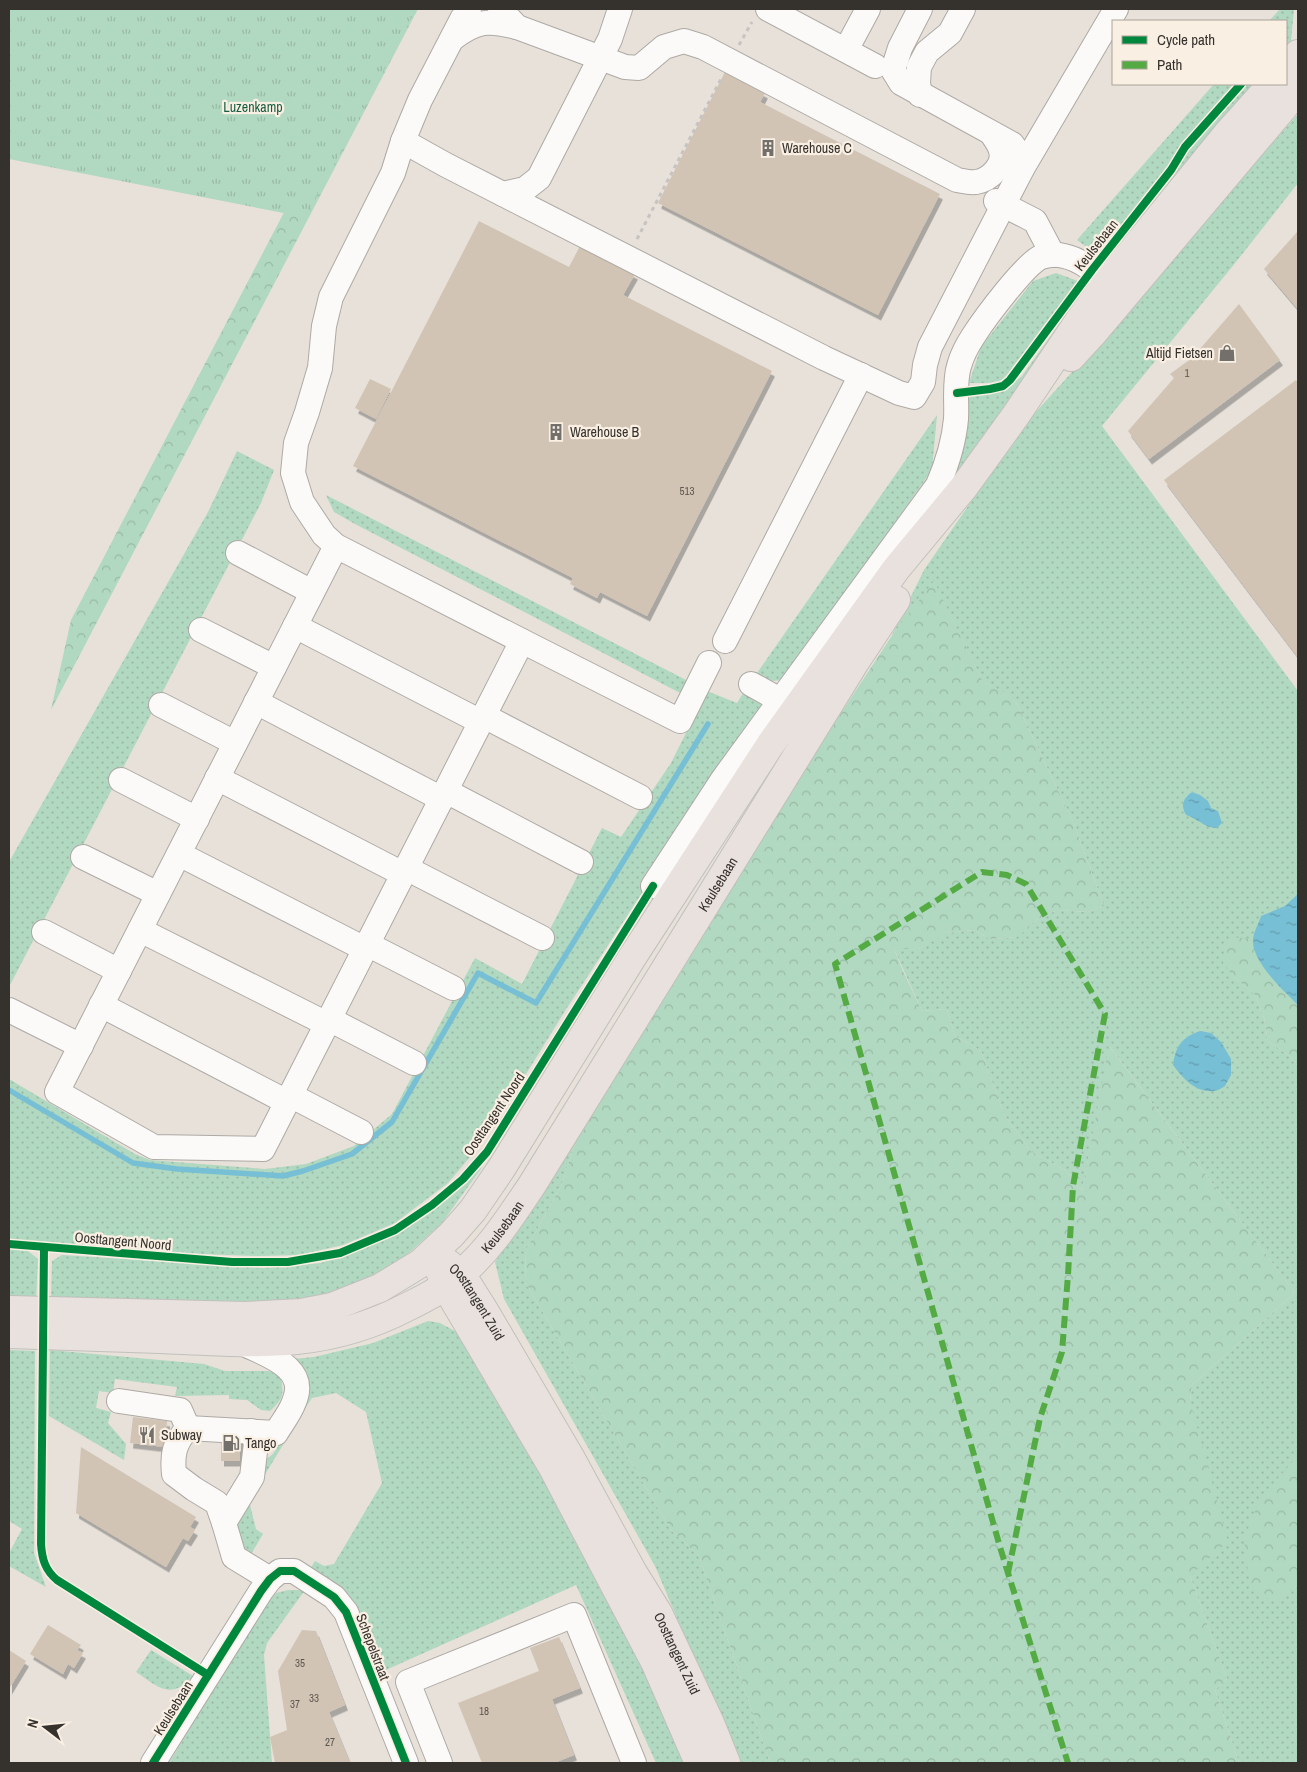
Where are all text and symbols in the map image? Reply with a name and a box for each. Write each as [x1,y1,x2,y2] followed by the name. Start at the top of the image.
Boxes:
[1112,20,1287,85] legend
[1157,29,1215,50] text: Cycle path
[1157,54,1182,75] text: Path
[223,98,283,116] park label: Luzenkamp
[758,138,778,158] building icon: Warehouse C
[782,139,852,157] place label: Warehouse C
[1070,216,1122,274] street label: Keulsebaan
[1217,343,1237,363] shop icon: Altijd Fietsen
[1145,344,1213,362] place label: Altijd Fietsen
[1184,366,1190,380] house number: 1
[546,422,566,442] building icon: Warehouse B
[570,423,639,441] place label: Warehouse B
[679,484,695,498] house number: 513
[694,854,741,915] street label: Keulsebaan
[459,1069,529,1159] street label: Oosttangent Noord
[477,1197,528,1257] street label: Keulsebaan
[74,1228,172,1254] street label: Oosttangent Noord
[446,1259,509,1344] street label: Oosttangent Zuid
[137,1425,157,1445] restaurant icon: Subway
[161,1426,202,1444] place label: Subway
[221,1433,241,1453] fuel station icon: Tango
[245,1434,277,1452] place label: Tango
[650,1609,704,1697] street label: Oosttangent Zuid
[352,1611,394,1683] street label: Schepelstraat
[295,1656,305,1670] house number: 35
[149,1678,197,1738] street label: Keulsebaan
[309,1691,319,1705] house number: 33
[290,1697,300,1711] house number: 37
[20,1702,70,1752] north arrow
[479,1704,489,1718] house number: 18
[23,1717,42,1730] text: N
[325,1735,335,1749] house number: 27

